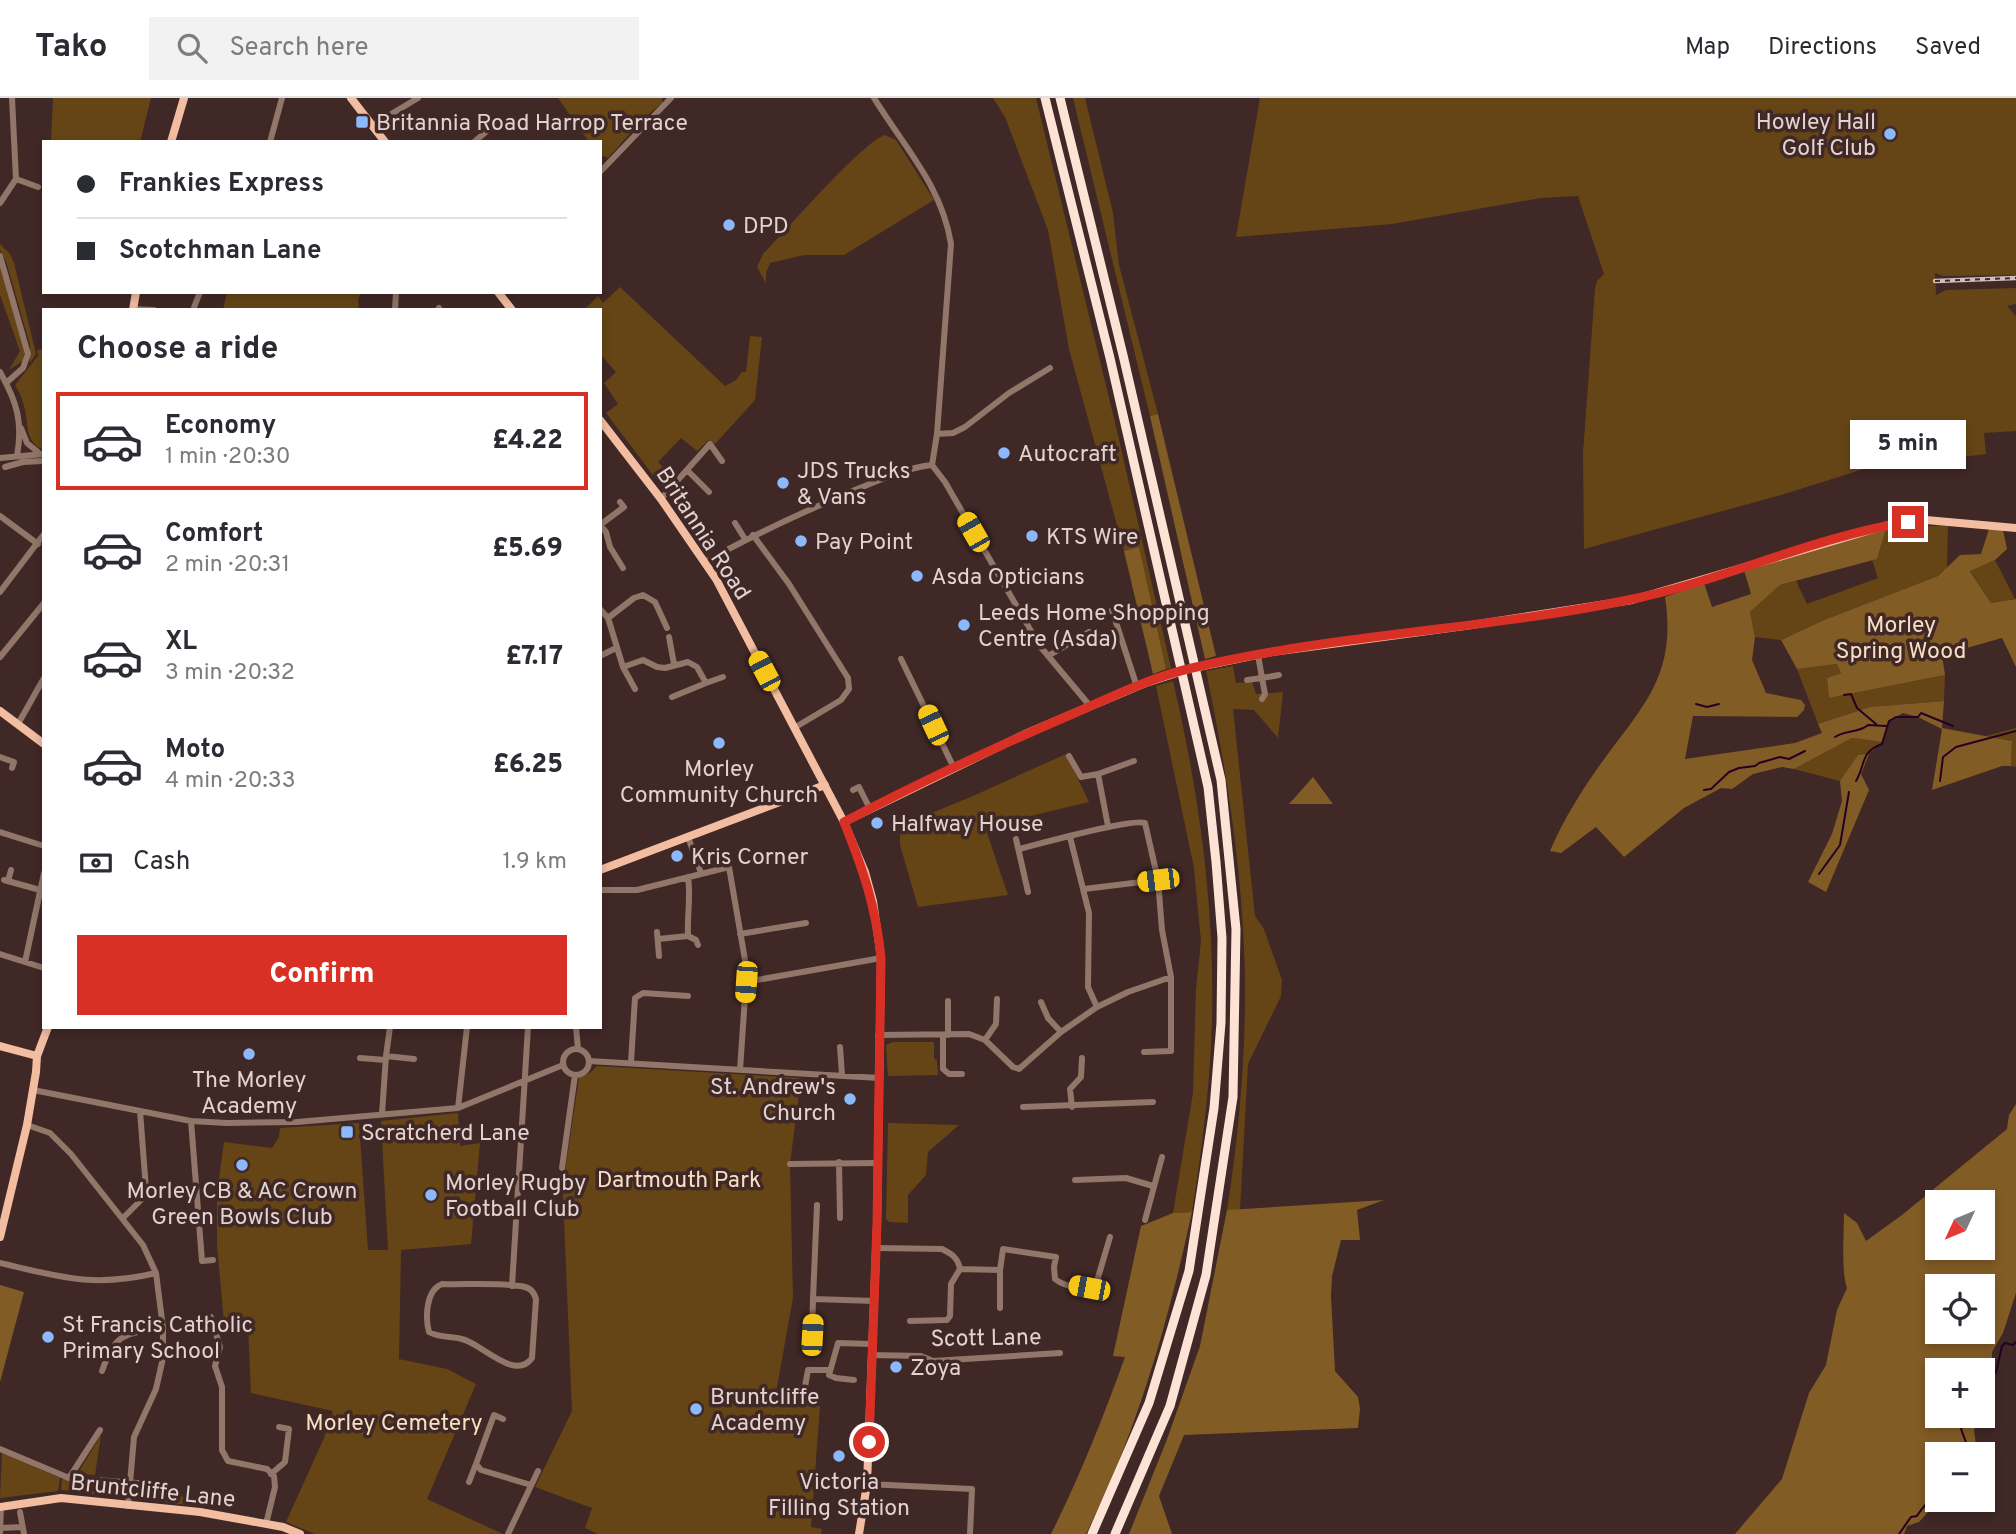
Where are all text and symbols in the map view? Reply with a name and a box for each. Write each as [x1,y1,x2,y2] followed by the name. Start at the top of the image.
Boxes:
[149,17,639,80] search box
[35,27,107,69] text: Tako
[173,29,211,67] icon: search
[229,32,368,65] text: Search here
[1685,33,1730,63] text: Map
[1768,33,1877,63] text: Directions
[1915,33,1981,63] text: Saved
[1756,109,1876,164] place label: Howley Hall Golf Club
[376,110,688,139] place label: Britannia Road Harrop Terrace
[354,114,370,130] marker: Britannia Road Harrop Terrace
[1882,126,1898,142] marker: Howley Hall Golf Club
[119,168,324,201] text: Frankies Express
[743,213,789,242] place label: DPD
[721,217,737,233] marker: DPD
[119,235,321,268] text: Scotchman Lane
[77,330,278,370] text: Choose a ride
[81,410,144,473] icon: car
[165,410,276,443] text: Economy
[1850,420,1966,470] callout: 5 min
[492,425,563,458] text: £4.22
[1878,430,1938,459] text: 5 min
[1018,441,1117,470] place label: Autocraft
[165,443,290,472] text: 1 min · 20:30
[996,445,1012,461] marker: Autocraft
[797,458,911,513] place label: JDS Trucks & Vans
[648,462,756,607] street label: Britannia Road
[775,475,791,491] marker: JDS Trucks & Vans
[1892,506,1924,538] route end
[954,509,993,555] car
[81,518,144,581] icon: car
[165,518,263,551] text: Comfort
[1046,524,1138,553] place label: KTS Wire
[1024,528,1040,544] marker: KTS Wire
[815,529,913,558] place label: Pay Point
[492,533,563,566] text: £5.69
[793,533,809,549] marker: Pay Point
[165,551,290,580] text: 2 min · 20:31
[931,564,1085,593] place label: Asda Opticians
[909,568,925,584] marker: Asda Opticians
[978,600,1210,655] place label: Leeds Home Shopping Centre (Asda)
[1836,612,1966,667] park label: Morley Spring Wood
[956,617,972,633] marker: Leeds Home Shopping Centre (Asda)
[81,626,144,689] icon: car
[165,626,197,659] text: XL
[506,641,563,674] text: £7.17
[745,648,784,694] car
[165,659,295,688] text: 3 min · 20:32
[915,702,952,748] car
[81,734,144,797] icon: car
[165,734,225,767] text: Moto
[711,735,727,751] marker: Morley Community Church
[493,749,563,782] text: £6.25
[620,756,818,811] place label: Morley Community Church
[165,767,295,796] text: 4 min · 20:33
[891,811,1043,840] place label: Halfway House
[869,815,885,831] marker: Halfway House
[77,844,115,882] icon: cash
[691,844,808,873] place label: Kris Corner
[133,846,190,879] text: Cash
[502,848,567,877] text: 1.9 km
[669,848,685,864] marker: Kris Corner
[1136,867,1181,893] car
[77,935,567,1015] button: Confirm
[735,960,758,1004] car
[241,1046,257,1062] marker: The Morley Academy
[192,1067,306,1122] place label: The Morley Academy
[710,1074,836,1129] place label: St. Andrew's Church
[842,1091,858,1107] marker: St. Andrew's Church
[361,1120,530,1149] place label: Scratcherd Lane
[339,1124,355,1140] marker: Scratcherd Lane
[234,1157,250,1173] marker: Morley CB & AC Crown Green Bowls Club
[597,1167,761,1196] park label: Dartmouth Park
[445,1170,586,1225] place label: Morley Rugby Football Club
[127,1178,357,1233] place label: Morley CB & AC Crown Green Bowls Club
[423,1187,439,1203] marker: Morley Rugby Football Club
[1925,1190,1995,1260] north arrow
[1925,1190,1995,1512] map controls
[1067,1274,1112,1302] car
[1925,1274,1995,1344] button: locate
[62,1312,253,1367] place label: St Francis Catholic Primary School
[801,1313,824,1357] car
[930,1324,1042,1355] street label: Scott Lane
[40,1329,56,1345] marker: St Francis Catholic Primary School
[910,1355,961,1384] place label: Zoya
[1925,1358,1995,1428] button: +
[888,1359,904,1375] marker: Zoya
[710,1384,819,1439] place label: Bruntcliffe Academy
[688,1401,704,1417] marker: Bruntcliffe Academy
[305,1410,483,1439] park label: Morley Cemetery
[853,1426,885,1458] route start
[1925,1442,1995,1512] button: −
[831,1448,847,1464] marker: Victoria Filling Station
[69,1469,237,1516] street label: Bruntcliffe Lane
[768,1469,910,1524] place label: Victoria Filling Station

